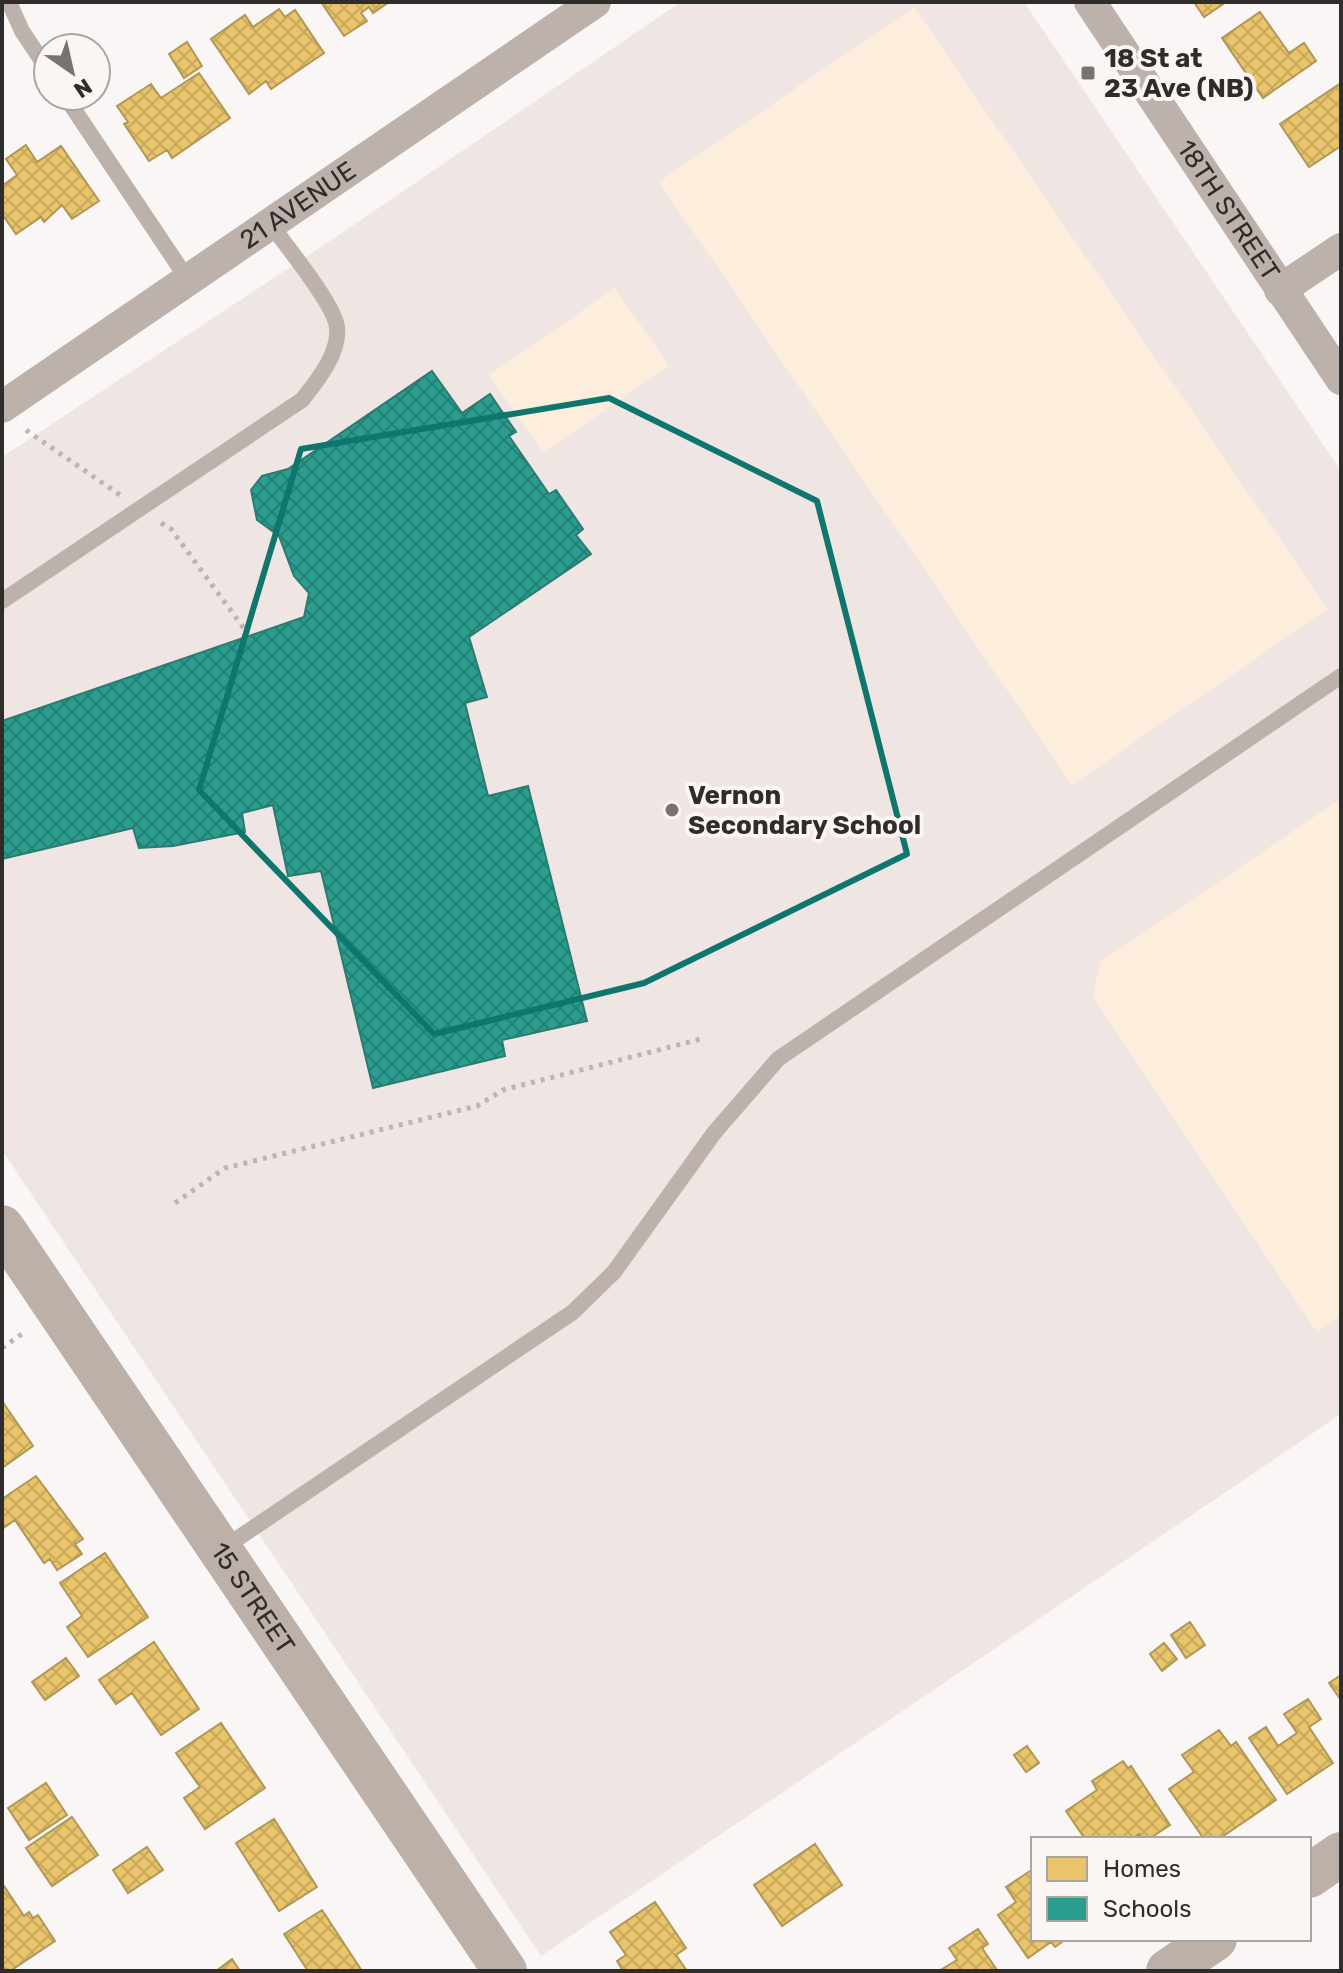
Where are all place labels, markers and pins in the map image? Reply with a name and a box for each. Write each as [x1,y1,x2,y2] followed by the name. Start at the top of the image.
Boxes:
[1104,43,1254,104] place label: 18 St at 23 Ave (NB)
[1079,64,1097,82] marker: 18 St at 23 Ave (NB)
[688,780,921,841] place label: Vernon Secondary School
[663,801,681,819] marker: Vernon Secondary School

